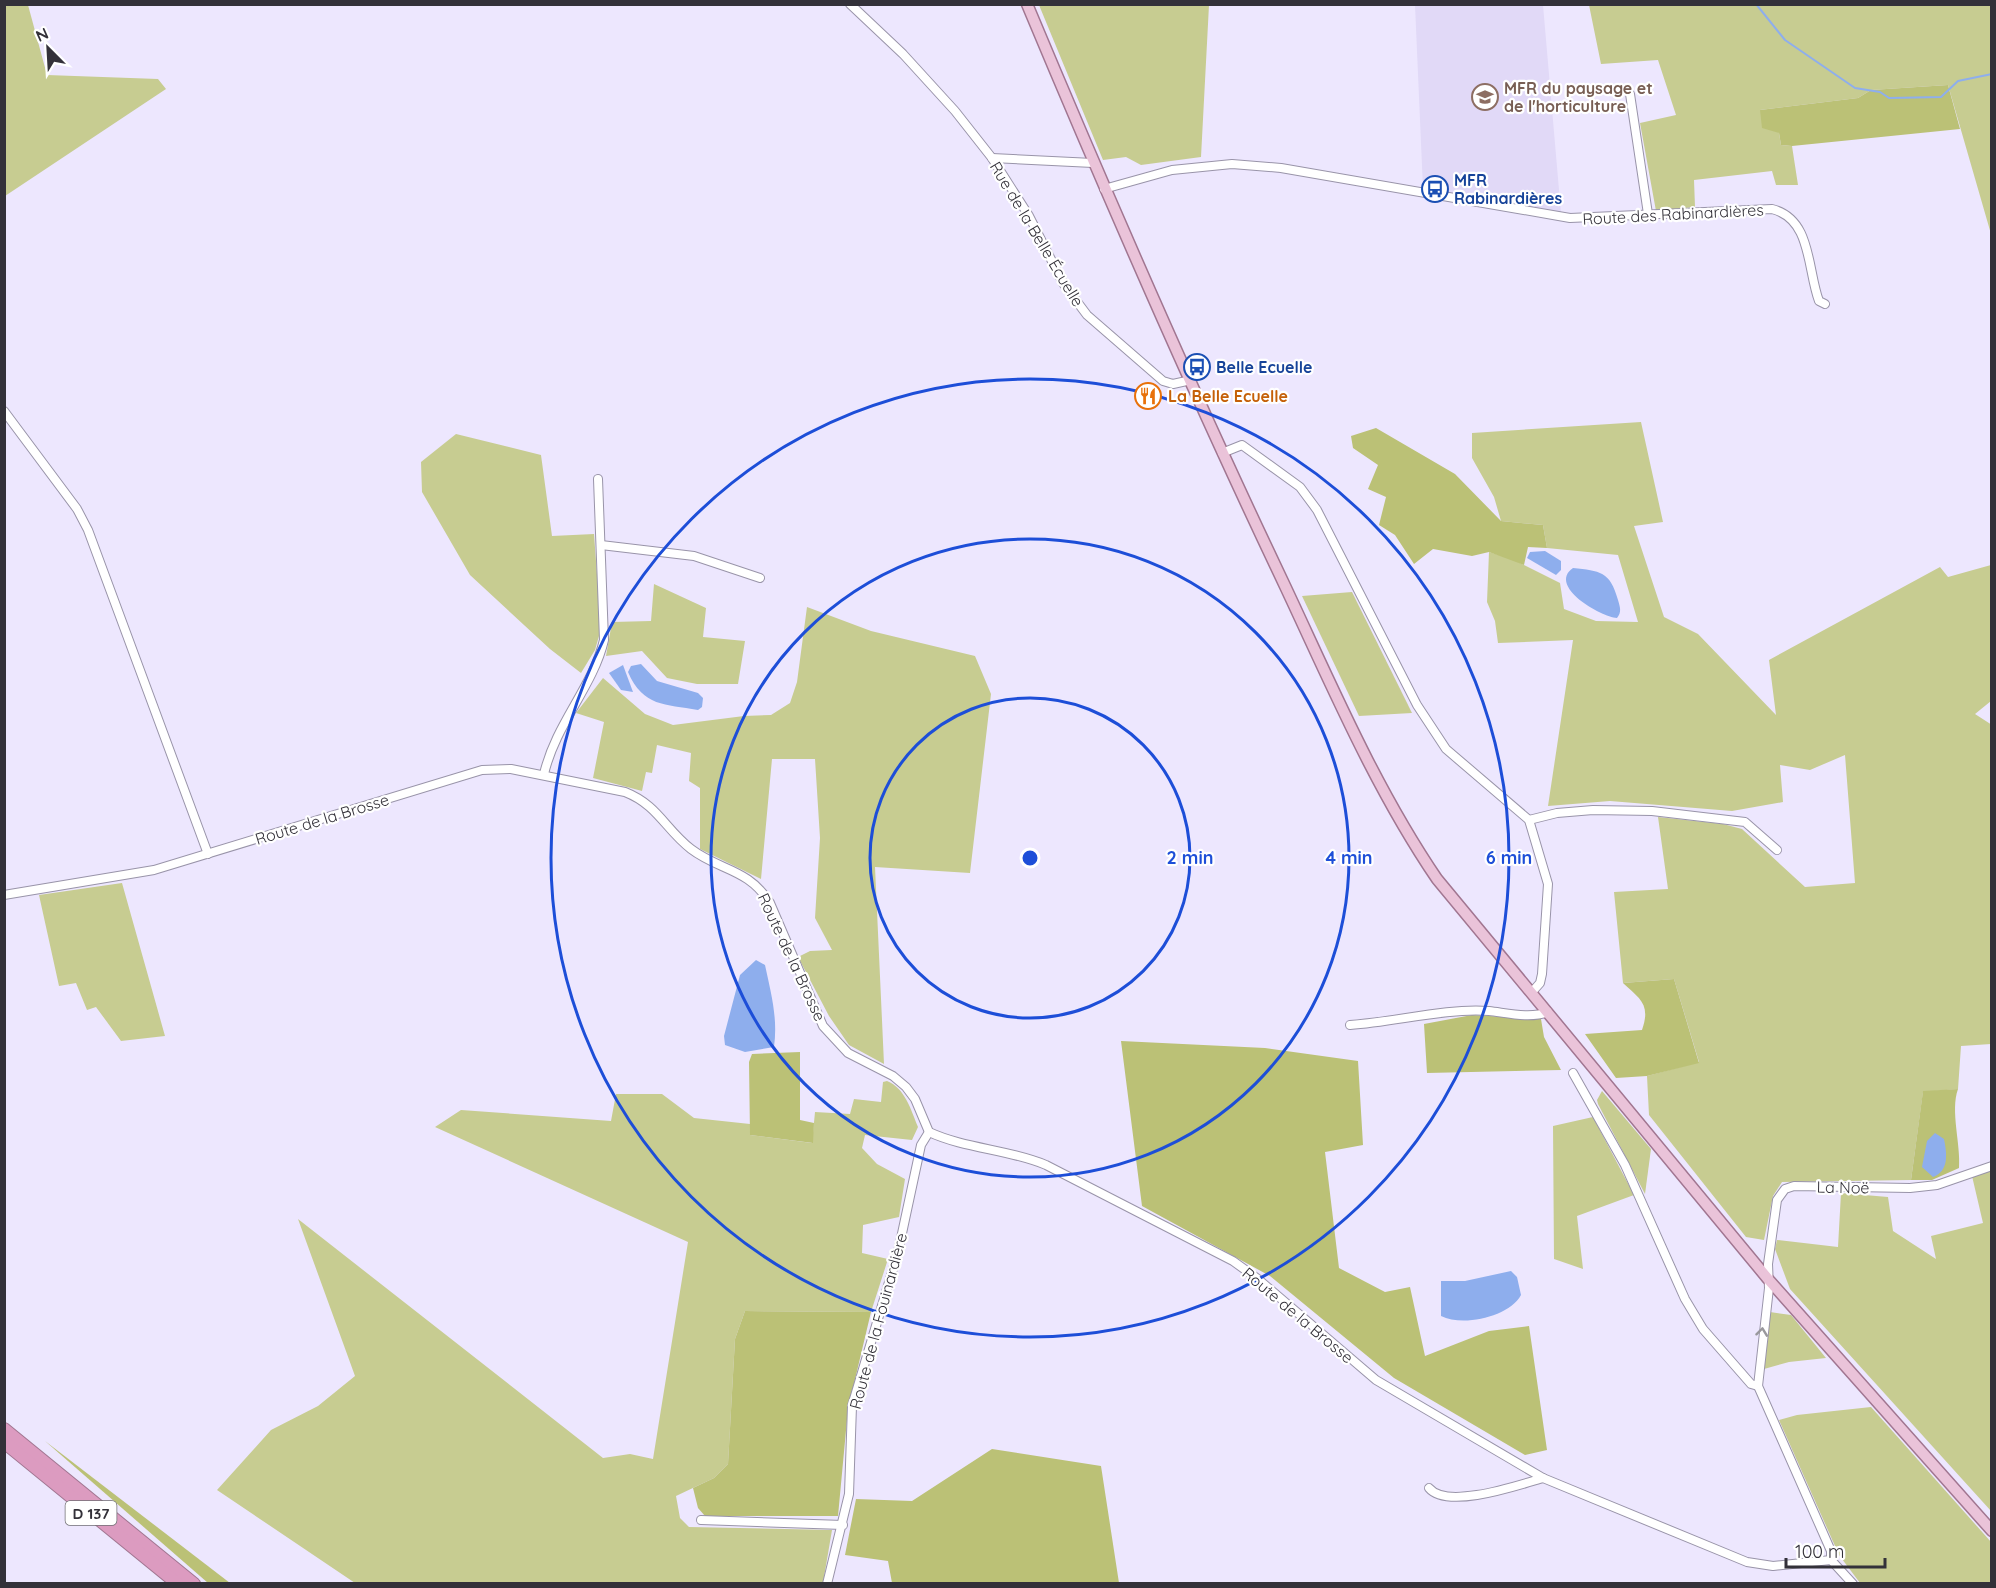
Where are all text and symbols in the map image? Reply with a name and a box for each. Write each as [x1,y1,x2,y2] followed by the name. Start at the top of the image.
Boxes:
[18,18,78,78] north arrow
[32,23,51,46] text: N
[1504,78,1653,116] place label: MFR du paysage et de l'horticulture
[1470,82,1500,112] school or university icon: MFR du paysage et de l'horticulture
[986,158,1088,310] street label: Rue de la Belle Écuelle
[1454,170,1562,208] place label: MFR Rabinardières
[1420,174,1450,204] bus stop icon: MFR Rabinardières
[1582,199,1764,229] street label: Route des Rabinardières
[1182,352,1212,382] bus stop icon: Belle Ecuelle
[1216,357,1312,377] place label: Belle Ecuelle
[1133,381,1163,411] restaurant icon: La Belle Ecuelle
[1168,386,1288,406] place label: La Belle Ecuelle
[253,789,391,849] street label: Route de la Brosse
[1167,846,1213,869] text: 2 min
[1325,846,1373,869] text: 4 min
[1486,846,1532,869] text: 6 min
[1020,848,1040,868] centre of rings
[754,890,830,1024] street label: Route de la Brosse
[1816,1177,1870,1197] street label: La Noë
[845,1231,911,1411] street label: Route de la Fouinardière
[1238,1263,1358,1367] street label: Route de la Brosse
[1756,1328,1768,1337] one-way arrow
[66,1501,116,1525] road number: D 137
[1786,1531,1885,1569] scale bar
[1795,1540,1844,1563] text: 100 m

